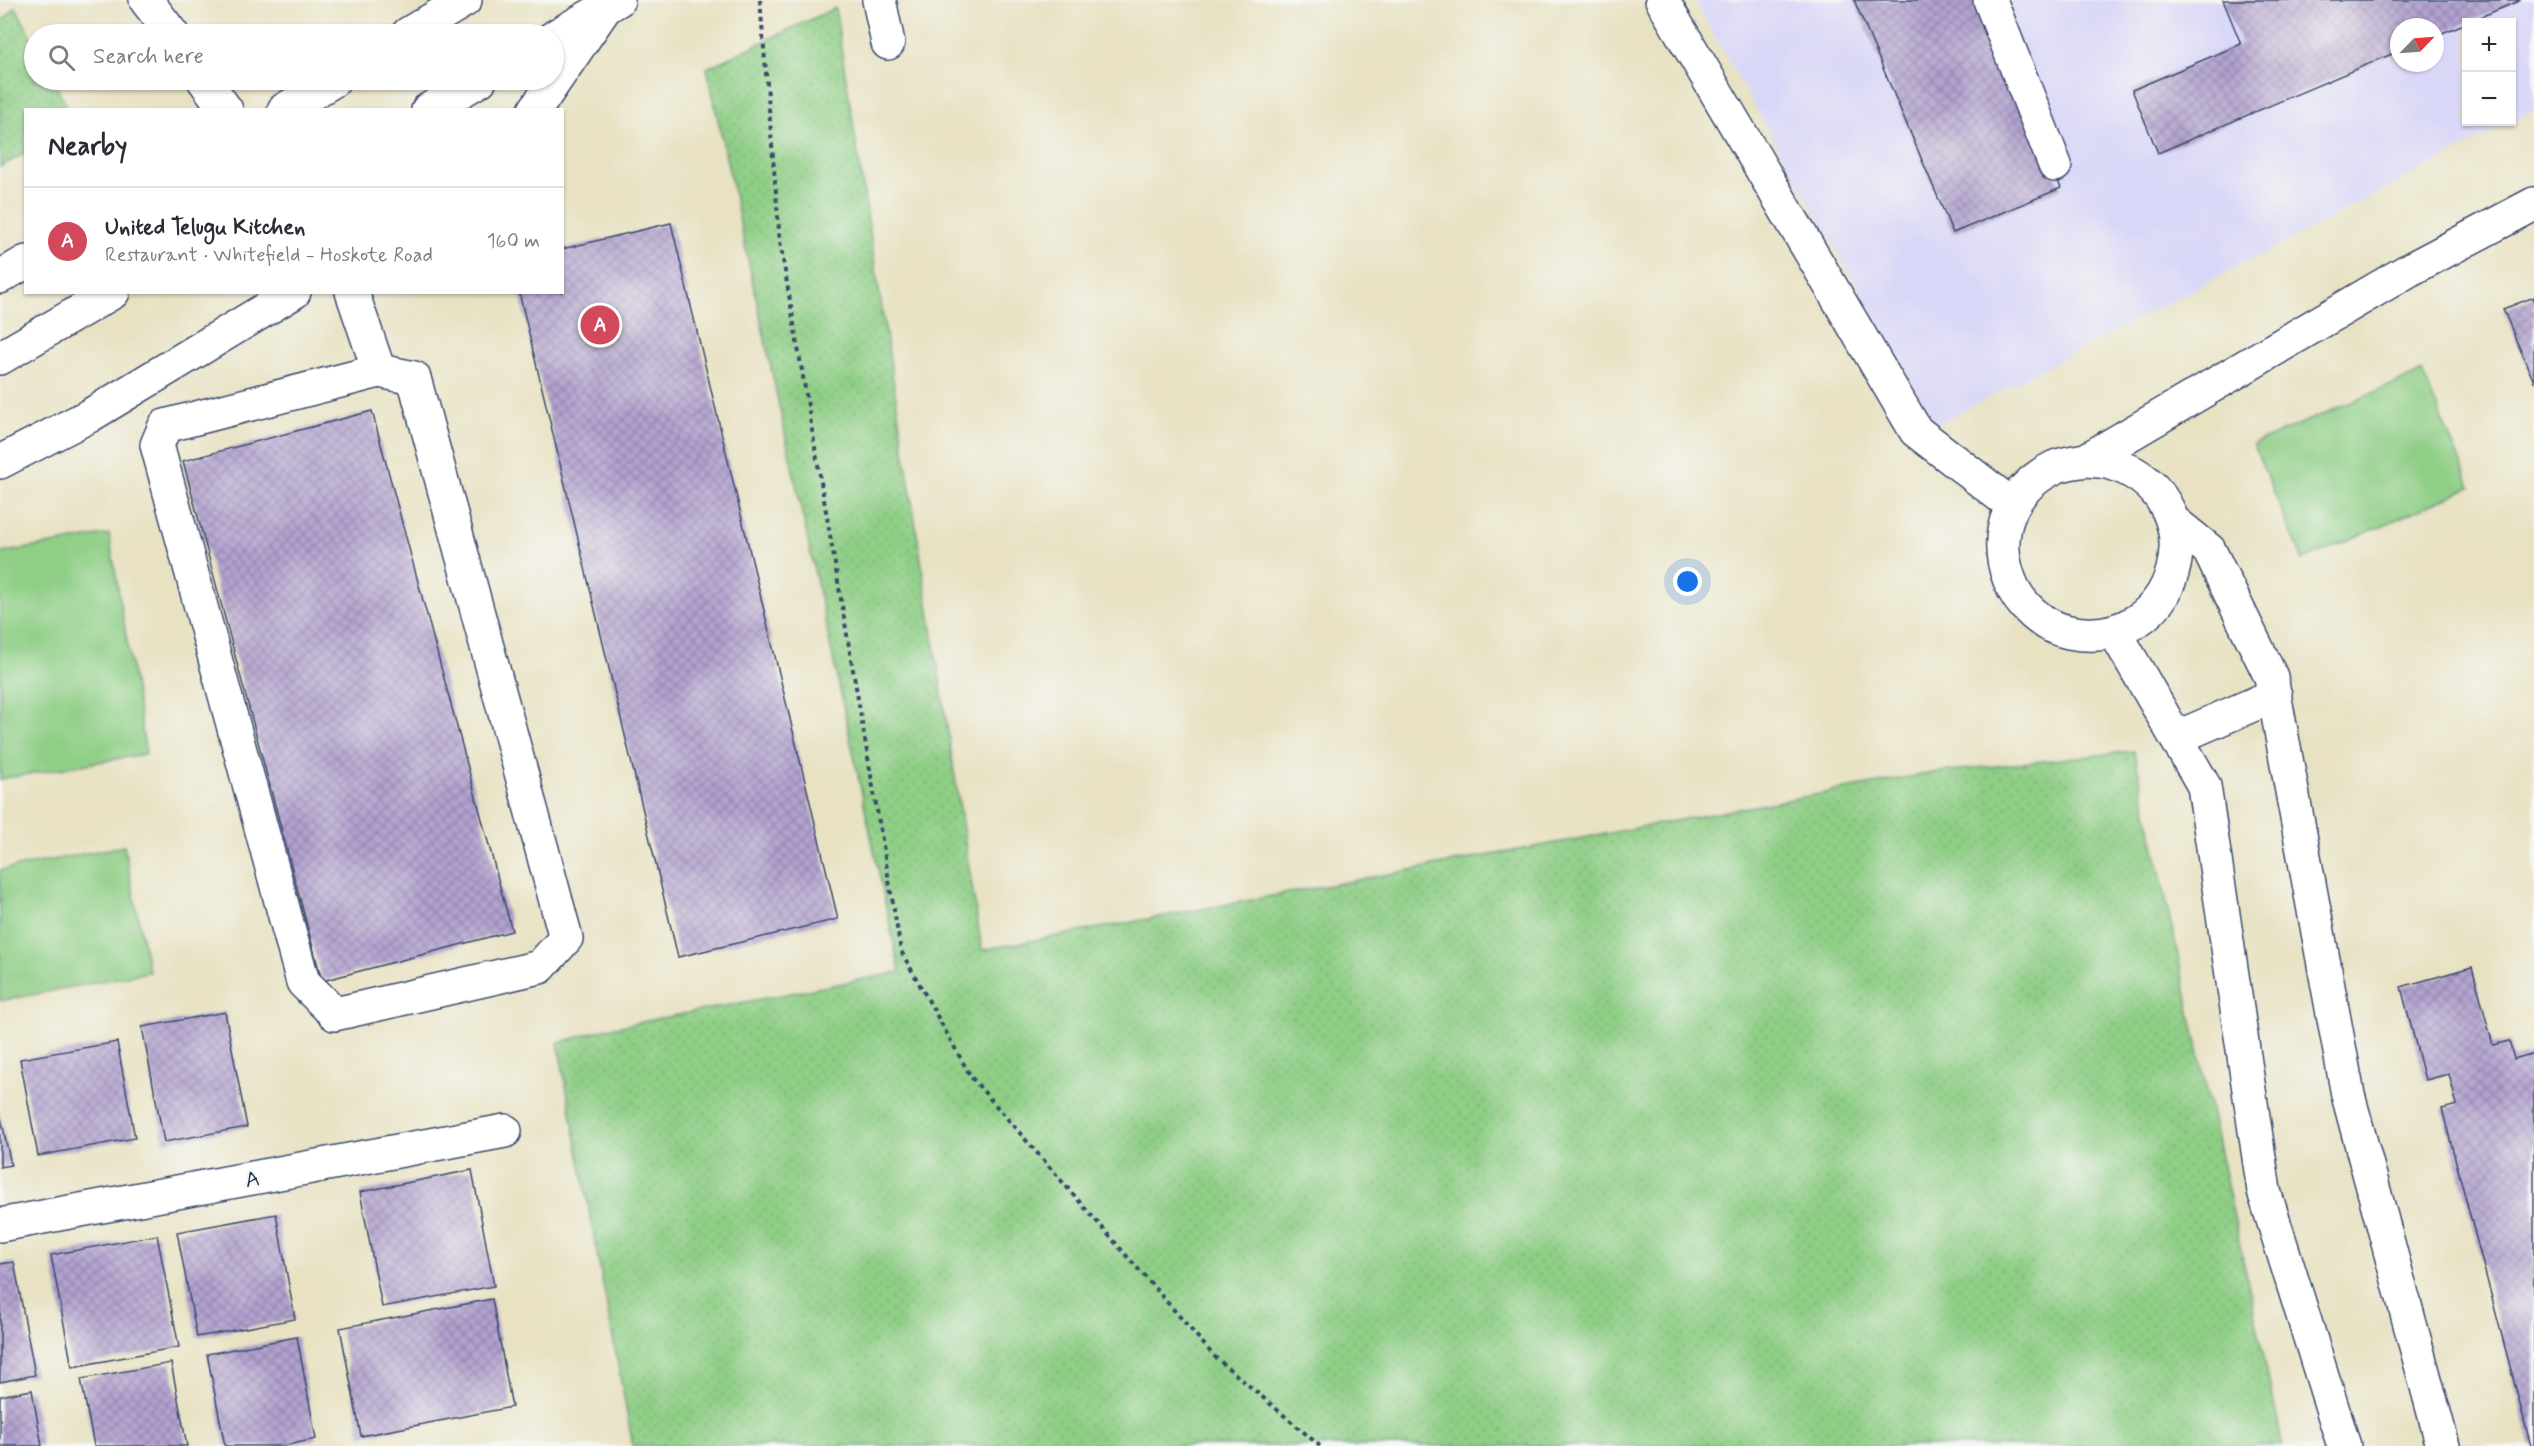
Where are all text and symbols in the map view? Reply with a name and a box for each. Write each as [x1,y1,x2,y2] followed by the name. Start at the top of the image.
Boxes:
[2390,18,2444,72] north arrow
[2462,18,2516,126] map controls
[2462,18,2516,72] button: +
[24,24,564,90] search box
[45,41,78,74] icon: search
[93,43,204,71] text: Search here
[2462,72,2516,126] button: −
[48,130,127,164] text: Nearby
[105,214,305,242] text: United Telugu Kitchen
[61,228,74,255] text: A
[487,228,540,255] text: 160 m
[105,242,433,269] text: Restaurant · Whitefield - Hoskote Road
[580,302,620,348] pin: A
[1673,567,1702,596] your location
[243,1165,262,1195] street label: A

